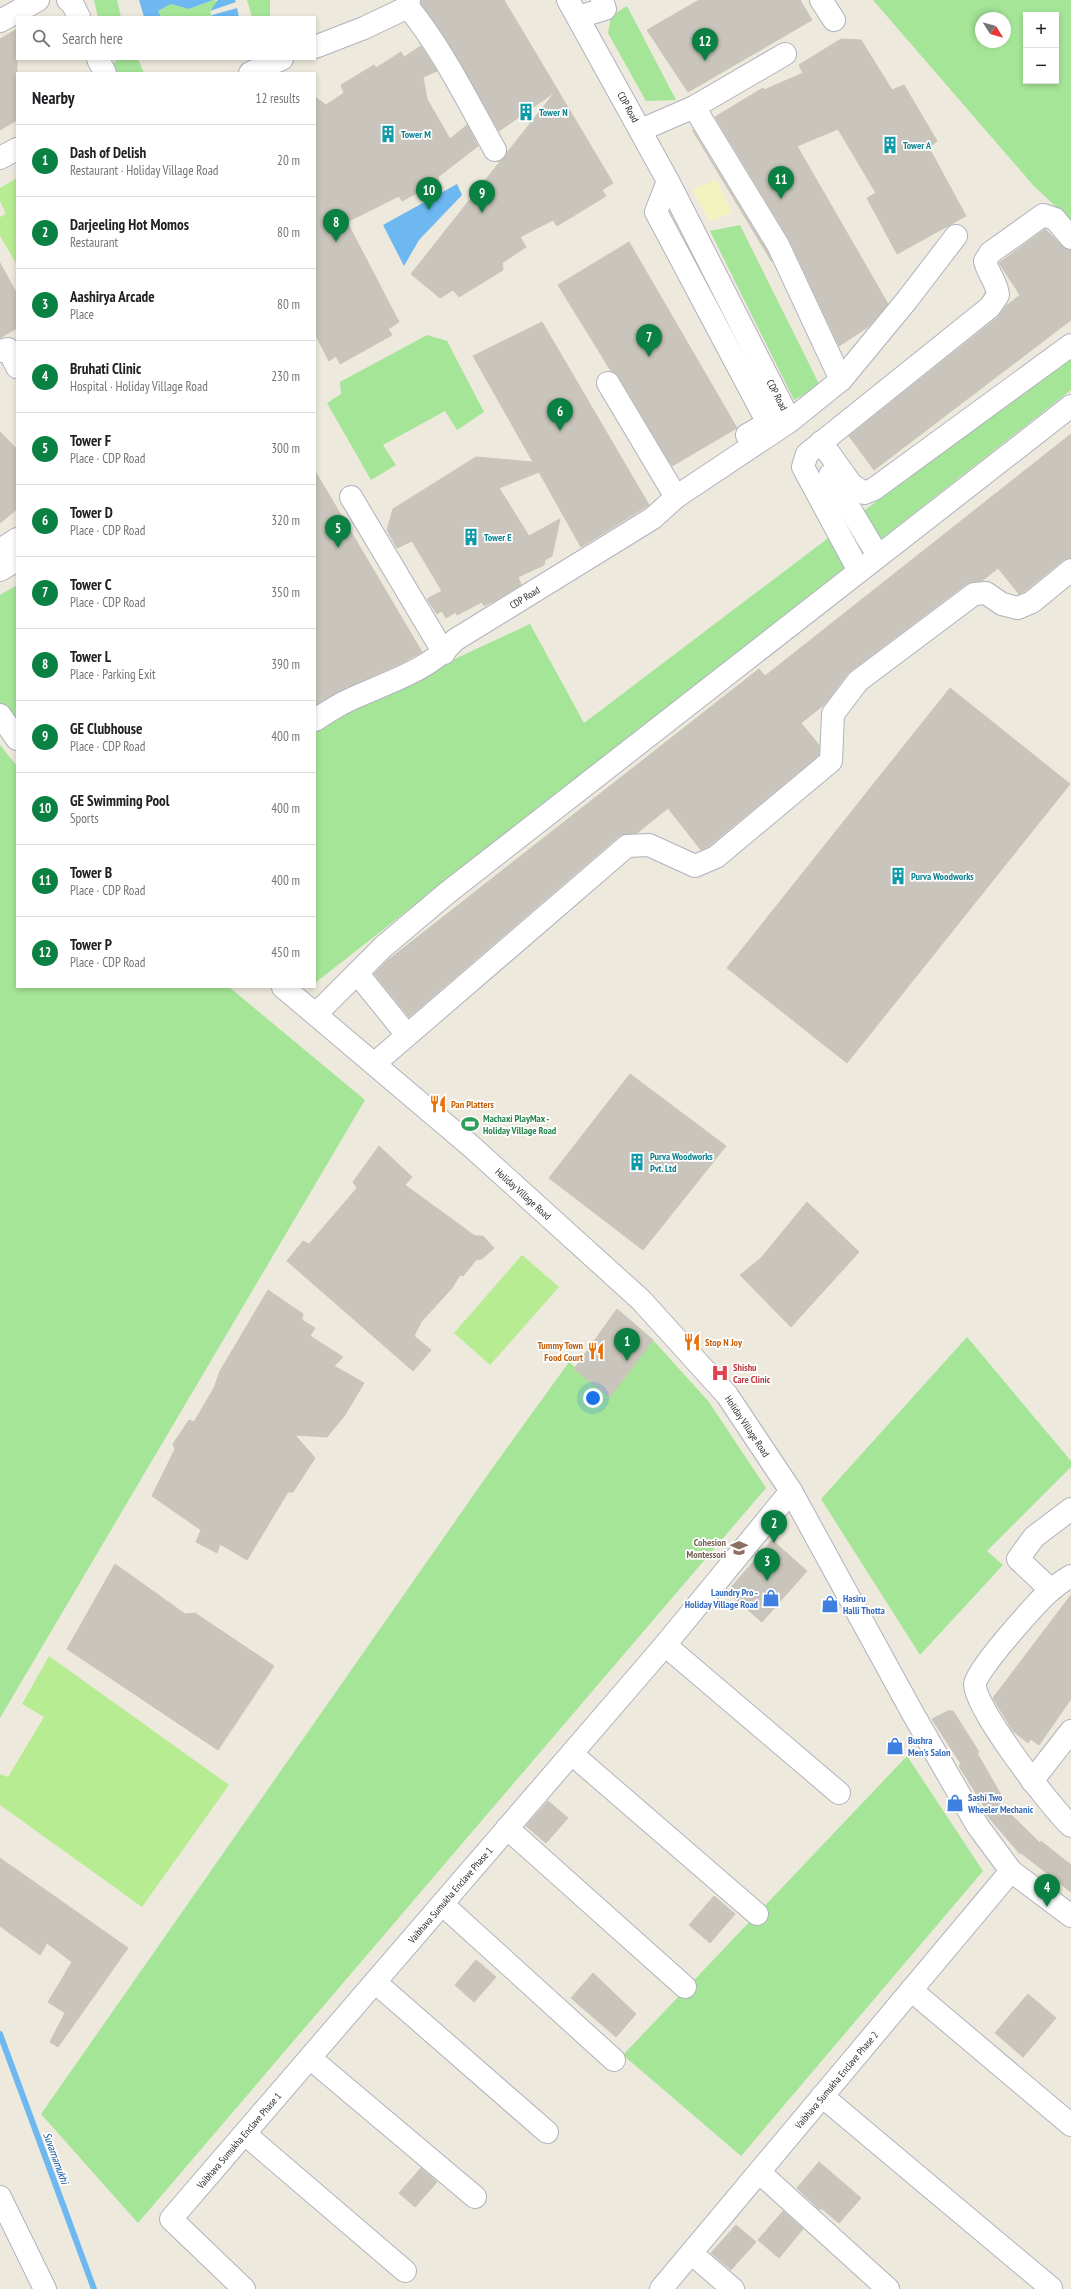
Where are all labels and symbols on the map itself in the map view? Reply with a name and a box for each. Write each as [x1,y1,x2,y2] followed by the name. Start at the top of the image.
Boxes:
[975,12,1011,48] north arrow
[692,28,718,61] pin: 12
[614,89,642,125] street label: CDP Road
[516,102,536,122] building icon: Tower N
[539,106,568,119] place label: Tower N
[378,124,398,144] building icon: Tower M
[401,128,431,141] place label: Tower M
[880,135,900,155] building icon: Tower A
[903,139,932,152] place label: Tower A
[768,166,794,199] pin: 11
[416,177,442,210] pin: 10
[469,180,495,213] pin: 9
[323,209,349,242] pin: 8
[636,324,662,357] pin: 7
[764,377,790,413] street label: CDP Road
[547,398,573,431] pin: 6
[325,515,351,548] pin: 5
[461,527,481,547] building icon: Tower E
[484,531,512,544] place label: Tower E
[507,583,542,611] street label: CDP Road
[888,866,908,886] building icon: Purva Woodworks
[911,870,974,883] place label: Purva Woodworks
[428,1094,448,1114] restaurant icon: Pan Platters
[451,1098,495,1111] place label: Pan Platters
[483,1112,557,1137] place label: Machaxi PlayMax - Holiday Village Road
[460,1114,480,1134] sports icon: Machaxi PlayMax - Holiday Village Road
[650,1150,713,1175] place label: Purva Woodworks Pvt. Ltd
[627,1152,647,1172] building icon: Purva Woodworks Pvt. Ltd
[493,1165,554,1222] street label: Holiday Village Road
[614,1328,640,1361] pin: 1
[682,1332,702,1352] restaurant icon: Stop N Joy
[705,1336,743,1349] place label: Stop N Joy
[537,1339,584,1364] place label: Tummy Town Food Court
[586,1341,606,1361] restaurant icon: Tummy Town Food Court
[733,1361,771,1386] place label: Shishu Care Clinic
[710,1363,730,1383] hospital icon: Shishu Care Clinic
[583,1388,603,1408] your location
[723,1393,773,1459] street label: Holiday Village Road
[761,1510,787,1543] pin: 2
[687,1536,726,1561] place label: Cohesion Montessori
[729,1538,749,1558] school or university icon: Cohesion Montessori
[754,1548,780,1581] pin: 3
[685,1586,759,1611] place label: Laundry Pro - Holiday Village Road
[761,1588,781,1608] shop icon: Laundry Pro - Holiday Village Road
[843,1592,885,1617] place label: Hasiru Halli Thotta
[820,1594,840,1614] shop icon: Hasiru Halli Thotta
[908,1734,951,1759] place label: Bushra Men's Salon
[885,1736,905,1756] shop icon: Bushra Men's Salon
[967,1791,1034,1816] place label: Sashi Two Wheeler Mechanic
[945,1793,965,1813] shop icon: Sashi Two Wheeler Mechanic
[404,1844,495,1946] street label: Vaibhava Sumukha Enclave Phase 1
[1034,1874,1060,1907] pin: 4
[791,2028,881,2132] street label: Vaibhava Sumukha Enclave Phase 2
[193,2089,284,2192] street label: Vaibhava Sumukha Enclave Phase 1
[40,2130,72,2187] water label: Suvarnamukhi

